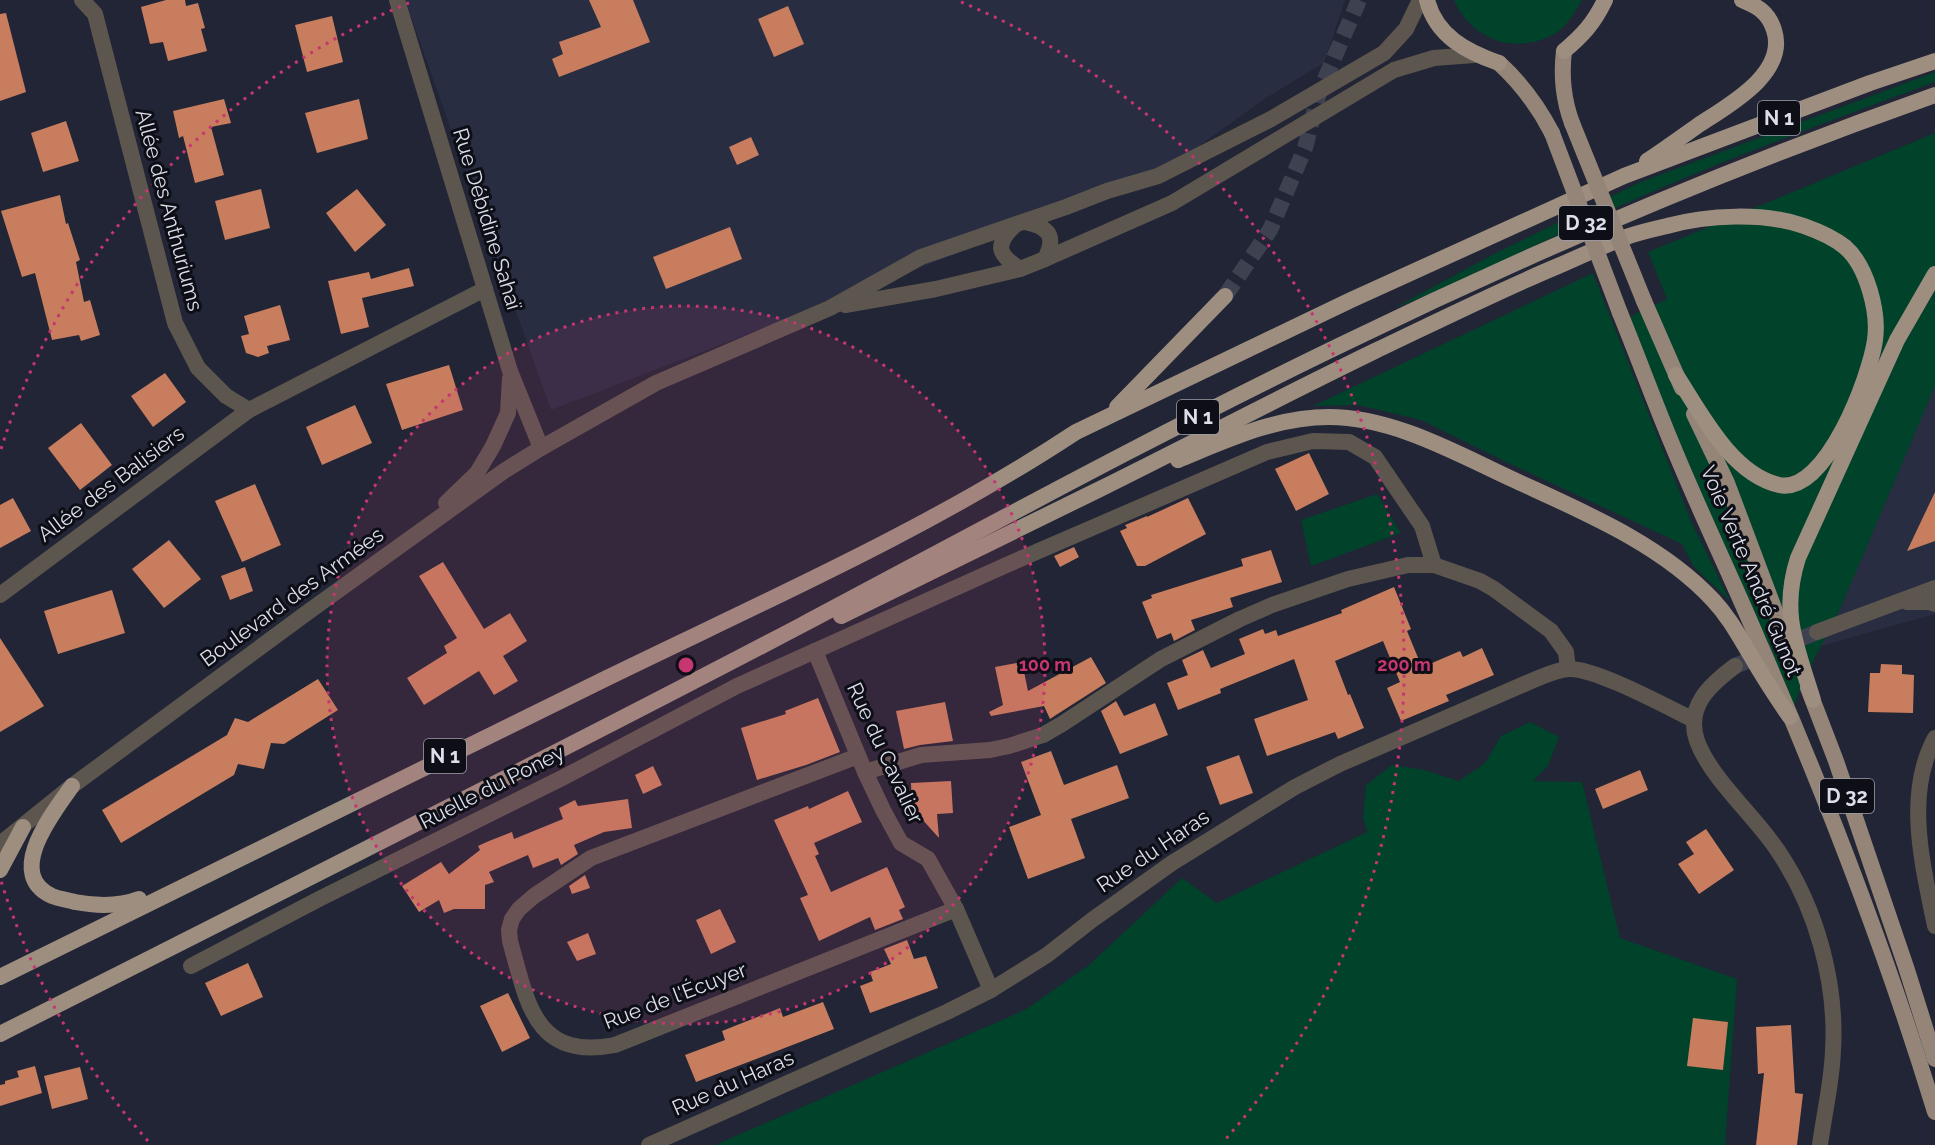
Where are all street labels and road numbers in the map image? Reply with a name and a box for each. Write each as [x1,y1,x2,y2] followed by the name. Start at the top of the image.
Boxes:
[1758,101,1800,135] road number: N 1
[131,106,208,313] street label: Allée des Anthuriums
[448,125,527,313] street label: Rue Débidine Sahaï
[1559,206,1613,240] road number: D 32
[1177,400,1219,434] road number: N 1
[33,420,189,547] street label: Allée des Balisiers
[1696,462,1807,680] street label: Voie Verte André Gunot
[195,522,388,672] street label: Boulevard des Armées
[842,678,929,828] street label: Rue du Cavalier
[415,739,568,834] street label: Ruelle du Poney
[424,739,466,773] road number: N 1
[1820,779,1874,813] road number: D 32
[1092,804,1214,897] street label: Rue du Haras
[600,957,750,1034] street label: Rue de l'Écuyer
[668,1045,797,1120] street label: Rue du Haras

